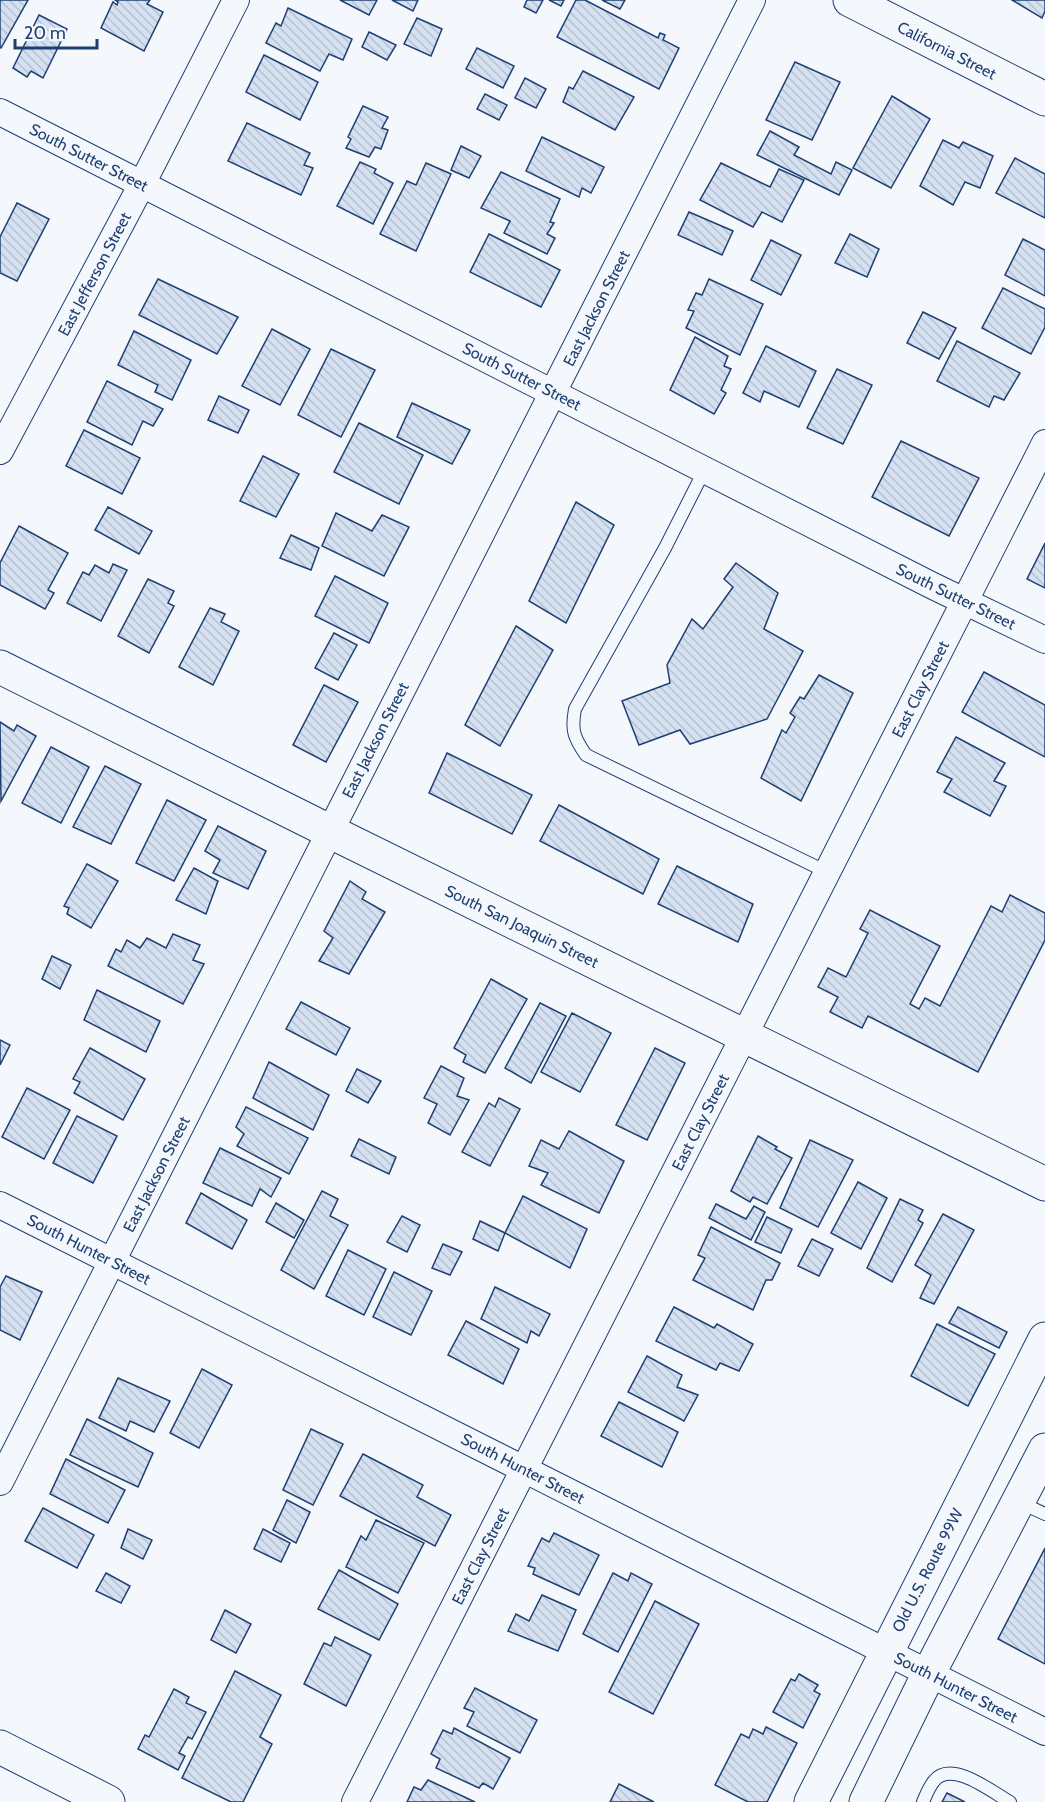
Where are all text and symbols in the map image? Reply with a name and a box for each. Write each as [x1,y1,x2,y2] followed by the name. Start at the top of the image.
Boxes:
[15,12,98,50] scale bar
[894,17,1000,84] street label: California Street
[24,22,66,44] text: 20 m
[26,119,152,196] street label: South Sutter Street
[54,209,135,339] street label: East Jefferson Street
[559,247,634,369] street label: East Jackson Street
[459,338,585,415] street label: South Sutter Street
[893,559,1019,634] street label: South Sutter Street
[888,637,953,741] street label: East Clay Street
[338,679,413,801] street label: East Jackson Street
[442,881,602,972] street label: South San Joaquin Street
[668,1070,733,1174] street label: East Clay Street
[119,1113,194,1235] street label: East Jackson Street
[24,1210,154,1289] street label: South Hunter Street
[458,1429,588,1508] street label: South Hunter Street
[448,1504,513,1608] street label: East Clay Street
[888,1504,967,1635] street label: Old U.S. Route 99W
[891,1648,1021,1727] street label: South Hunter Street

